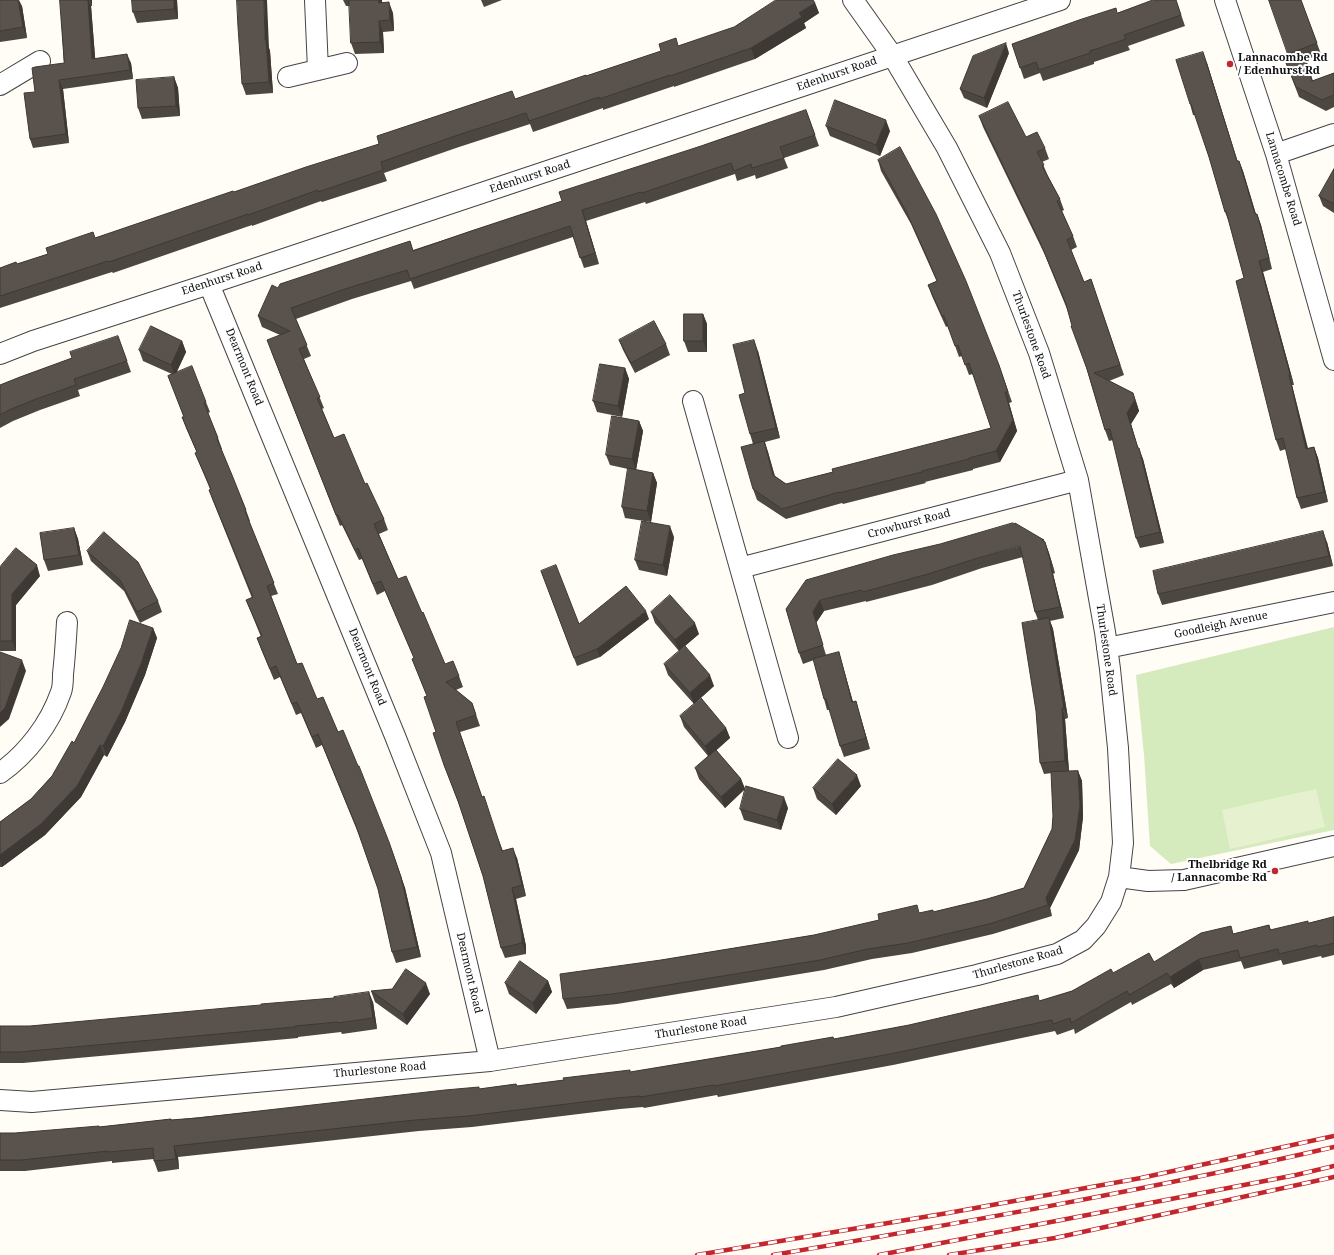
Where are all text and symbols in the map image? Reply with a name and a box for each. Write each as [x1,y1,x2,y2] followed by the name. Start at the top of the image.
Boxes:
[1238,51,1328,77] place label: Lannacombe Rd / Edenhurst Rd
[795,54,879,94] street label: Edenhurst Road
[1225,59,1235,69] marker: Lannacombe Rd / Edenhurst Rd
[1262,130,1304,228] street label: Lannacombe Road
[488,158,572,196] street label: Edenhurst Road
[180,260,264,298] street label: Edenhurst Road
[1009,289,1053,381] street label: Thurlestone Road
[222,326,266,408] street label: Dearmont Road
[866,507,952,541] street label: Crowhurst Road
[1093,603,1119,697] street label: Thurlestone Road
[1173,609,1269,641] street label: Goodleigh Avenue
[345,626,389,708] street label: Dearmont Road
[1171,858,1267,884] place label: Thelbridge Rd / Lannacombe Rd
[1270,866,1280,876] marker: Thelbridge Rd / Lannacombe Rd
[453,931,485,1015] street label: Dearmont Road
[972,944,1064,982] street label: Thurlestone Road
[654,1014,748,1042] street label: Thurlestone Road
[333,1059,427,1081] street label: Thurlestone Road

